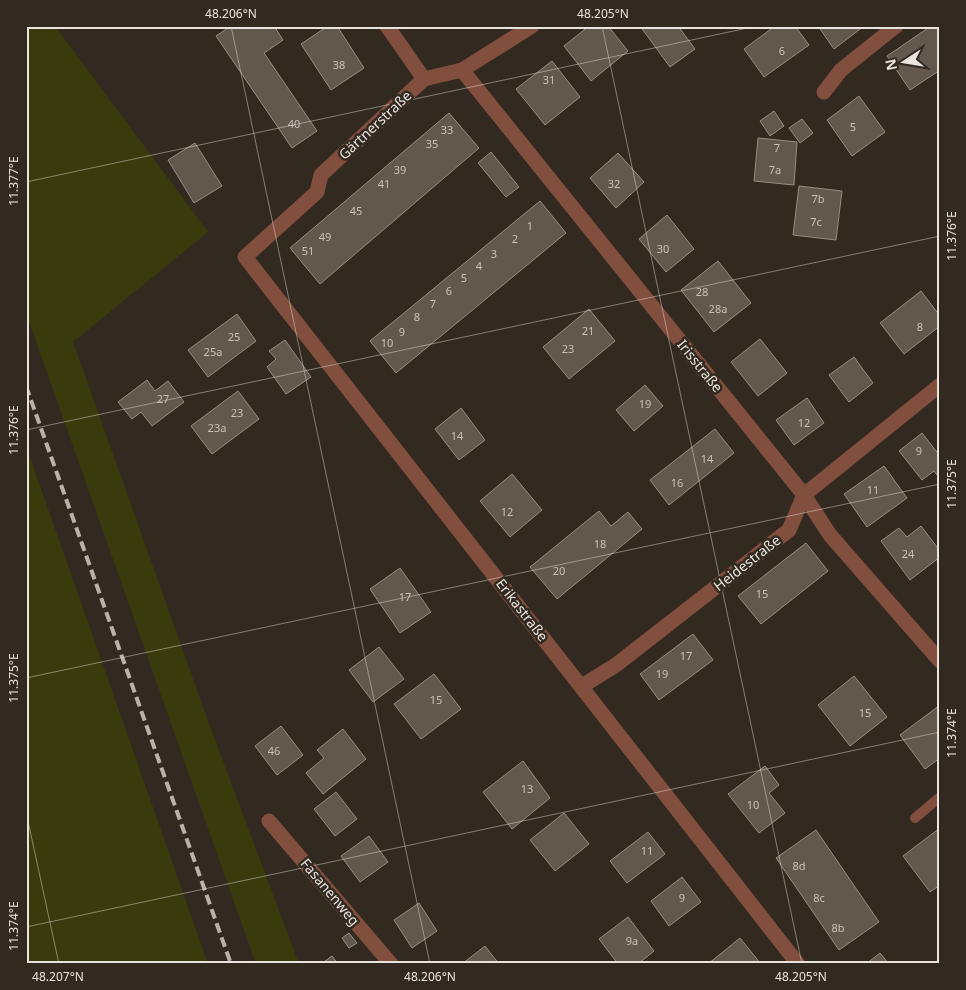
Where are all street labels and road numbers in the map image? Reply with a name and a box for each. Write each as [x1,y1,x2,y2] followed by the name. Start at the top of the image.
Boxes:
[334,86,415,163] street label: Gärtnerstraße
[673,335,728,396] street label: Irisstraße
[709,530,784,595] street label: Heidestraße
[492,575,553,645] street label: Erikastraße
[297,854,364,929] street label: Fasanenweg

